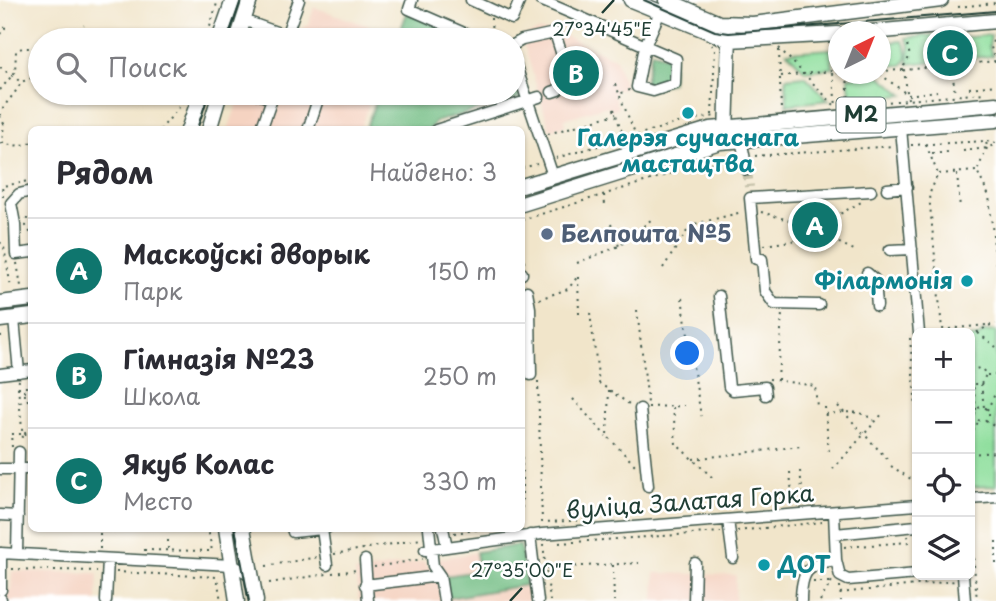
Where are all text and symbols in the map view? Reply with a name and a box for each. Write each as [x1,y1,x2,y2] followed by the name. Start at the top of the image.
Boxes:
[552,15,652,42] text: 27°34'45"E
[828,21,891,84] north arrow
[927,27,973,79] pin: C
[28,28,525,105] search box
[108,47,187,86] text: Поиск
[553,47,599,99] pin: B
[52,48,90,86] icon: search
[836,97,886,132] road number: М2
[680,105,696,121] marker: Галерэя сучаснага мастацтва
[577,119,799,180] place label: Галерэя сучаснага мастацтва
[56,149,154,194] text: Рядом
[369,154,497,189] text: Найдено: 3
[792,199,838,251] pin: A
[561,215,732,250] place label: Белпошта №5
[539,226,555,242] marker: Белпошта №5
[123,234,370,273] text: Маскоўскі дворык
[70,253,88,288] text: A
[428,253,497,288] text: 150 m
[815,262,953,297] place label: Філармонія
[123,273,182,308] text: Парк
[959,273,975,289] marker: Філармонія
[912,328,975,580] map controls
[912,328,975,391] button: +
[670,336,704,370] your location
[123,339,314,378] text: Гімназія №23
[71,358,87,393] text: B
[423,358,497,393] text: 250 m
[123,378,200,413] text: Школа
[912,391,975,454] button: −
[123,444,274,483] text: Якуб Колас
[912,454,975,517] button: locate
[70,463,88,498] text: C
[421,463,497,498] text: 330 m
[565,474,816,527] street label: вуліца Залатая Горка
[123,483,193,518] text: Место
[912,517,975,580] button: layers
[777,546,831,581] place label: ДОТ
[471,556,573,583] text: 27°35'00"E
[756,557,772,573] marker: ДОТ

